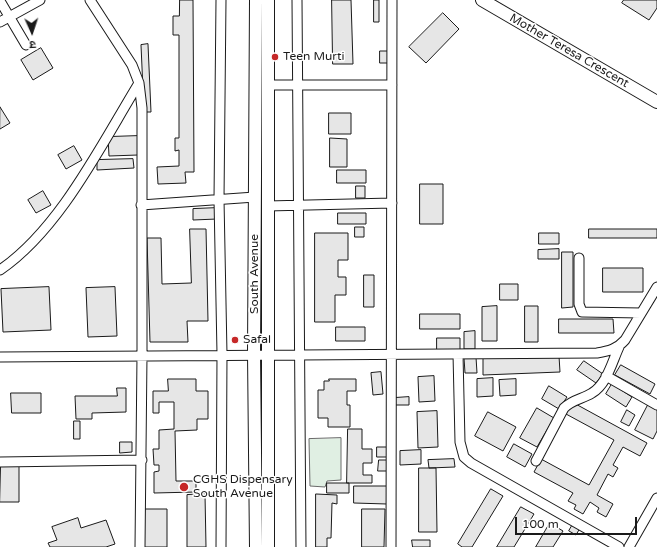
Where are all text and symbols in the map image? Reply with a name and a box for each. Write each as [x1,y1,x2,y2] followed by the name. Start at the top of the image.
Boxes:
[507,11,631,91] street label: Mother Teresa Crescent
[12,12,52,52] north arrow
[29,38,36,51] text: उ
[283,50,344,64] place label: Teen Murti
[270,52,280,62] marker: Teen Murti
[248,234,262,314] street label: South Avenue
[243,333,271,347] place label: Safal
[230,335,240,345] marker: Safal
[193,473,293,501] place label: CGHS Dispensary South Avenue
[178,481,190,493] marker: CGHS Dispensary South Avenue
[517,509,639,535] scale bar
[522,517,559,531] text: 100 m

